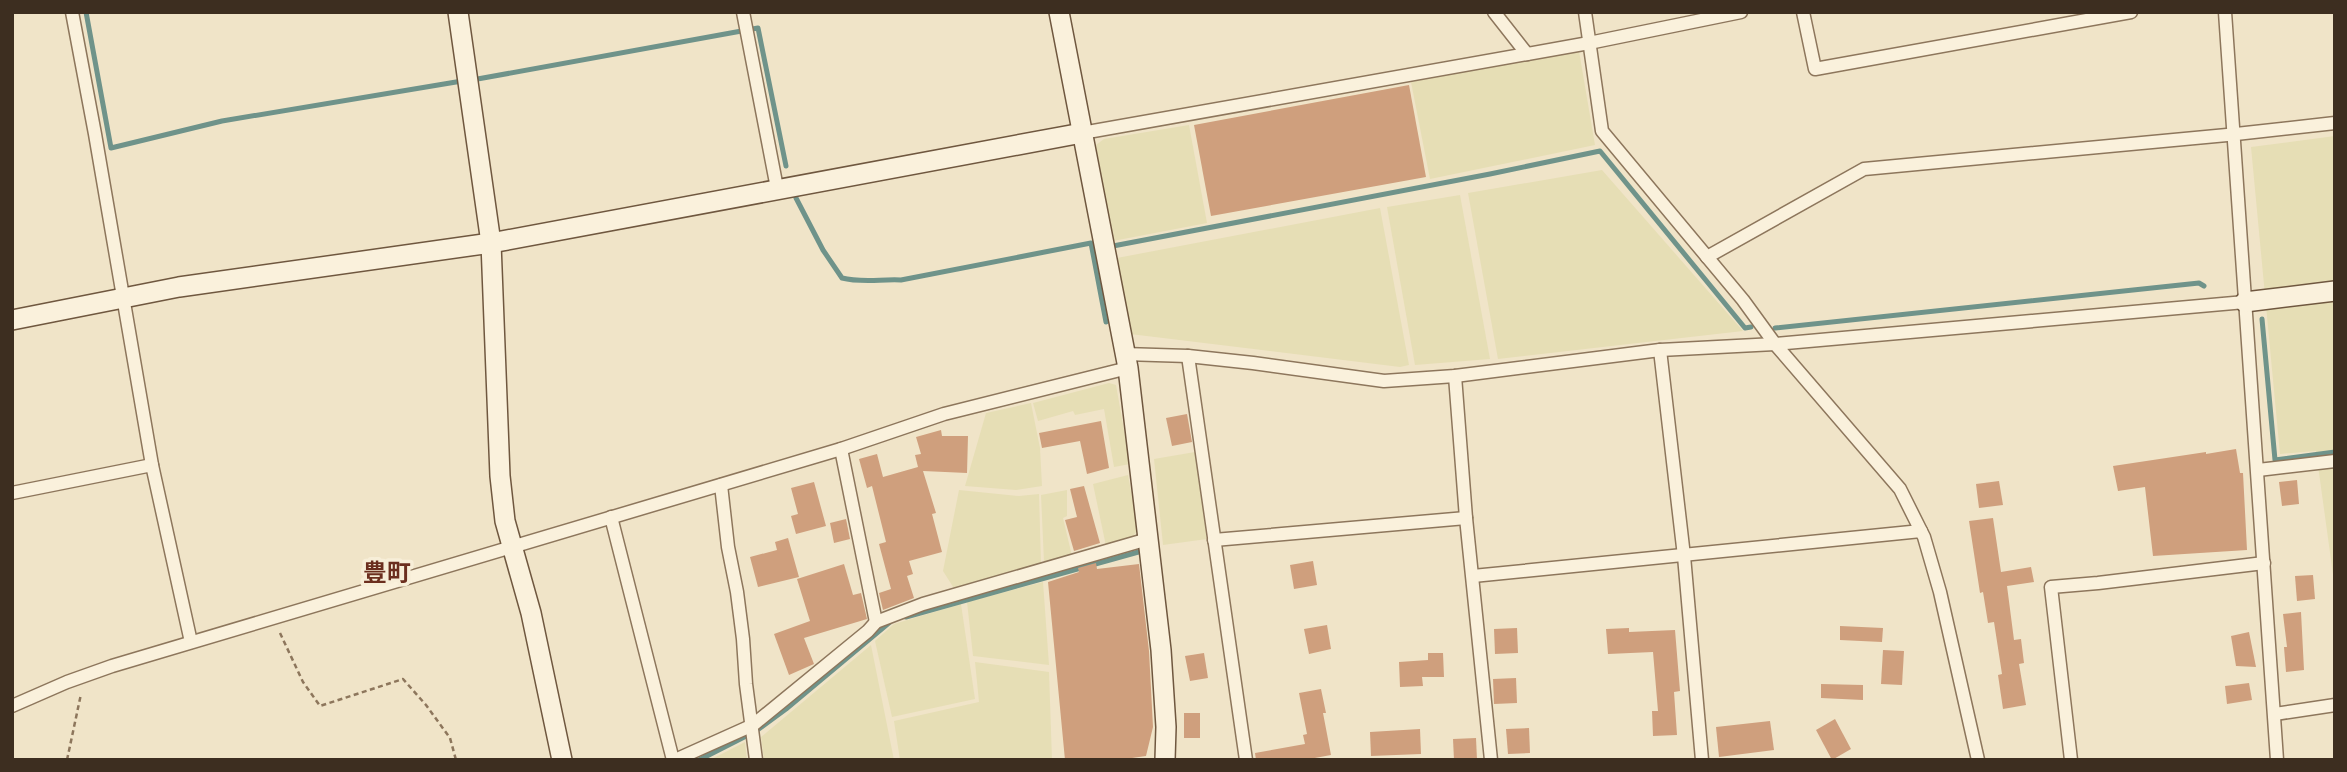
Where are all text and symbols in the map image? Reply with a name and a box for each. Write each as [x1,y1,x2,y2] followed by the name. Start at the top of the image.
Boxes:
[363,559,411,587] district label: 豊町

